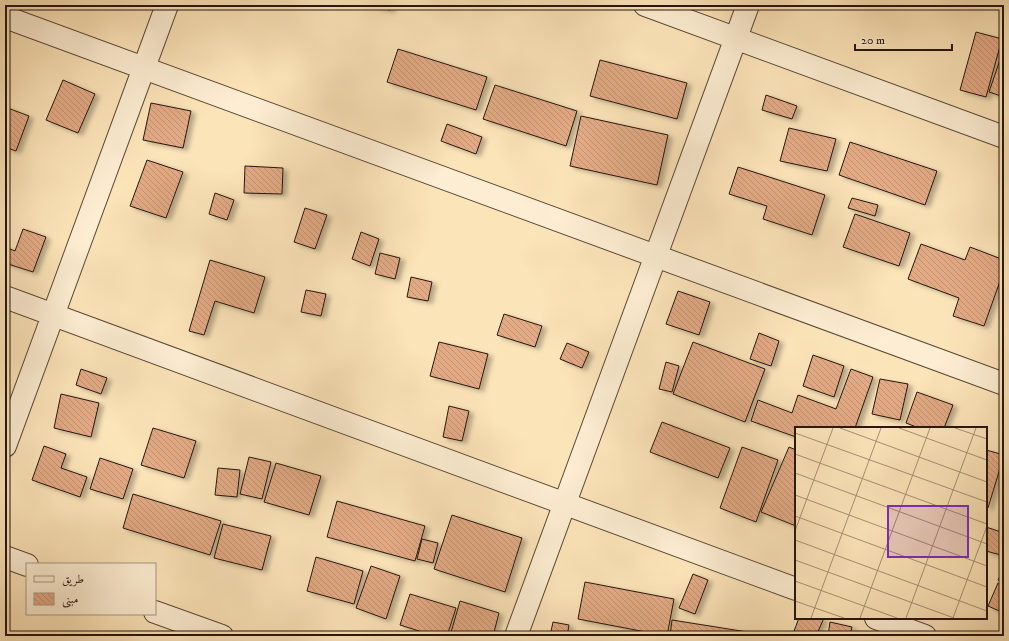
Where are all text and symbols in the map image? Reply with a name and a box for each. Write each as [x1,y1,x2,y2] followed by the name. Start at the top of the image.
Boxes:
[855,26,952,52] scale bar
[861,33,885,48] text: 20 m
[795,427,987,619] inset map
[26,563,156,615] legend
[62,572,84,587] text: طريق
[62,592,78,608] text: مبنى

